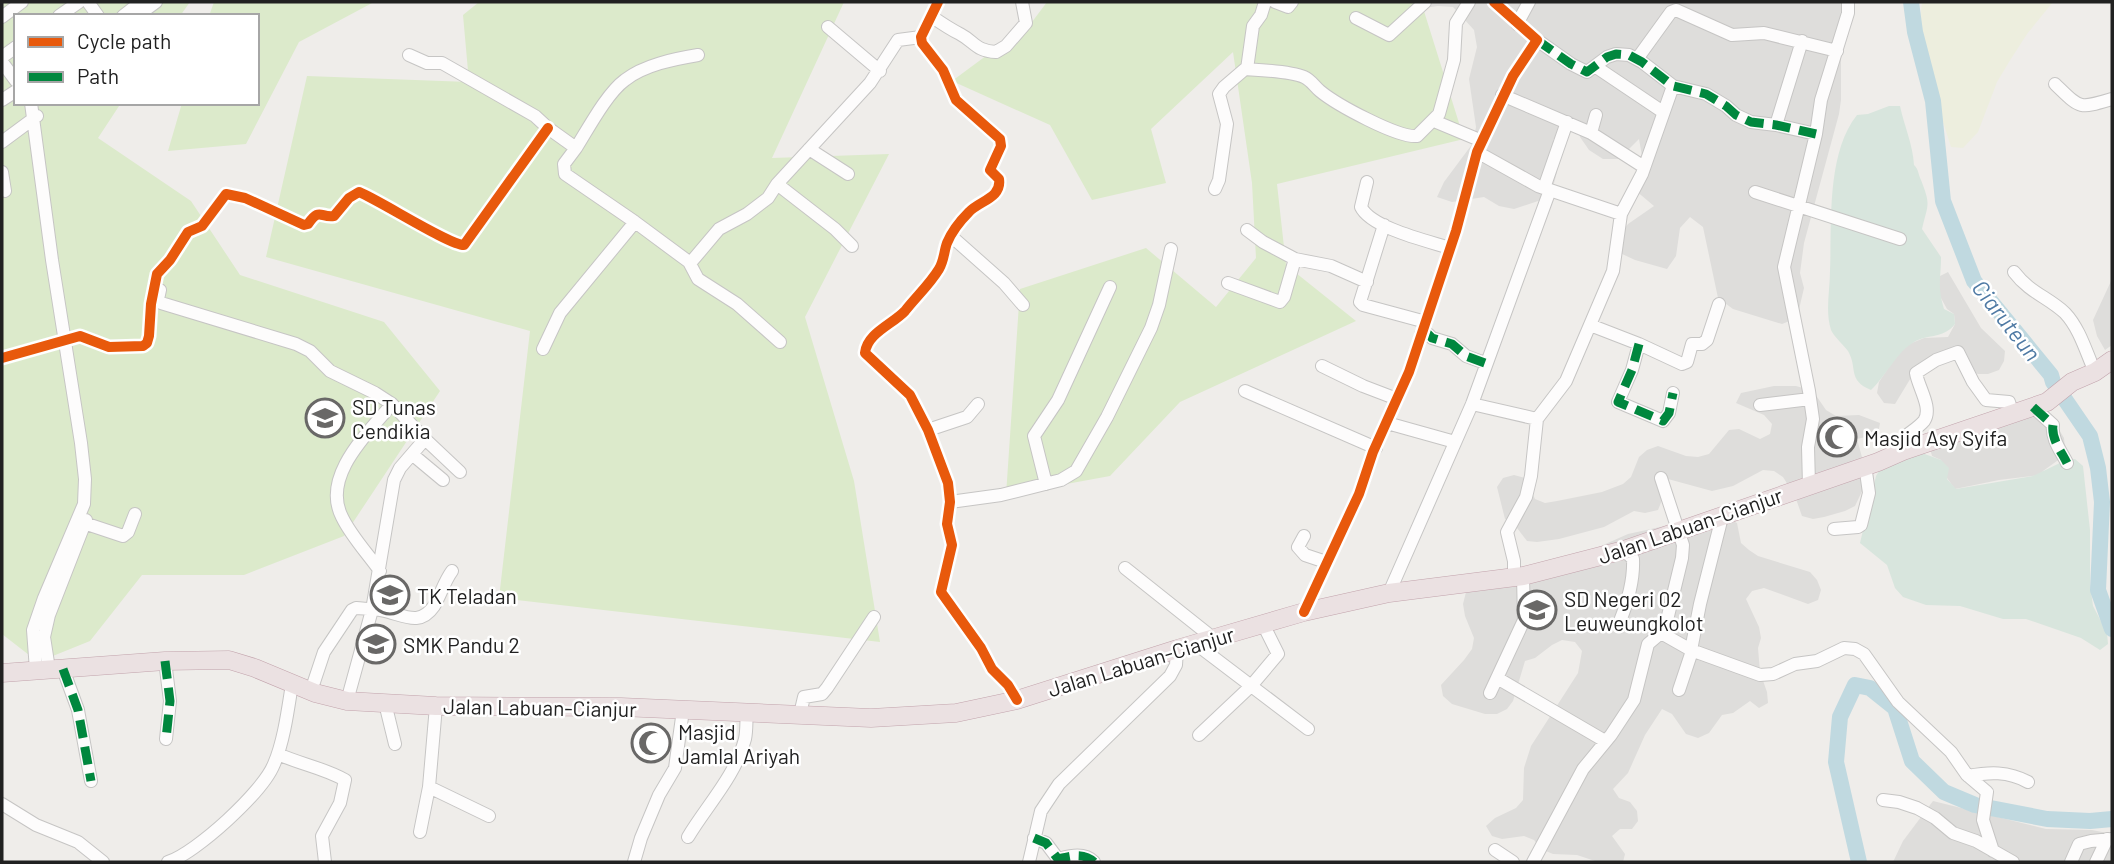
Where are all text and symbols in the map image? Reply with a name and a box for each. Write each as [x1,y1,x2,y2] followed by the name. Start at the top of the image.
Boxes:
[14,14,259,105] legend
[77,28,171,53] text: Cycle path
[77,63,119,88] text: Path
[1967,274,2047,366] water label: Ciaruteun
[352,394,436,443] place label: SD Tunas Cendikia
[304,397,346,439] school or university icon: SD Tunas Cendikia
[1816,416,1858,458] mosque icon: Masjid Asy Syifa
[1864,425,2007,450] place label: Masjid Asy Syifa
[1594,482,1786,568] street label: Jalan Labuan-Cianjur
[369,574,411,616] school or university icon: TK Teladan
[417,583,517,608] place label: TK Teladan
[1564,586,1704,635] place label: SD Negeri 02 Leuweungkolot
[1516,589,1558,631] school or university icon: SD Negeri 02 Leuweungkolot
[1045,621,1238,701] street label: Jalan Labuan-Cianjur
[355,623,397,665] school or university icon: SMK Pandu 2
[403,632,520,657] place label: SMK Pandu 2
[443,693,637,721] street label: Jalan Labuan-Cianjur
[678,719,800,768] place label: Masjid Jamlal Ariyah
[630,722,672,764] mosque icon: Masjid Jamlal Ariyah

